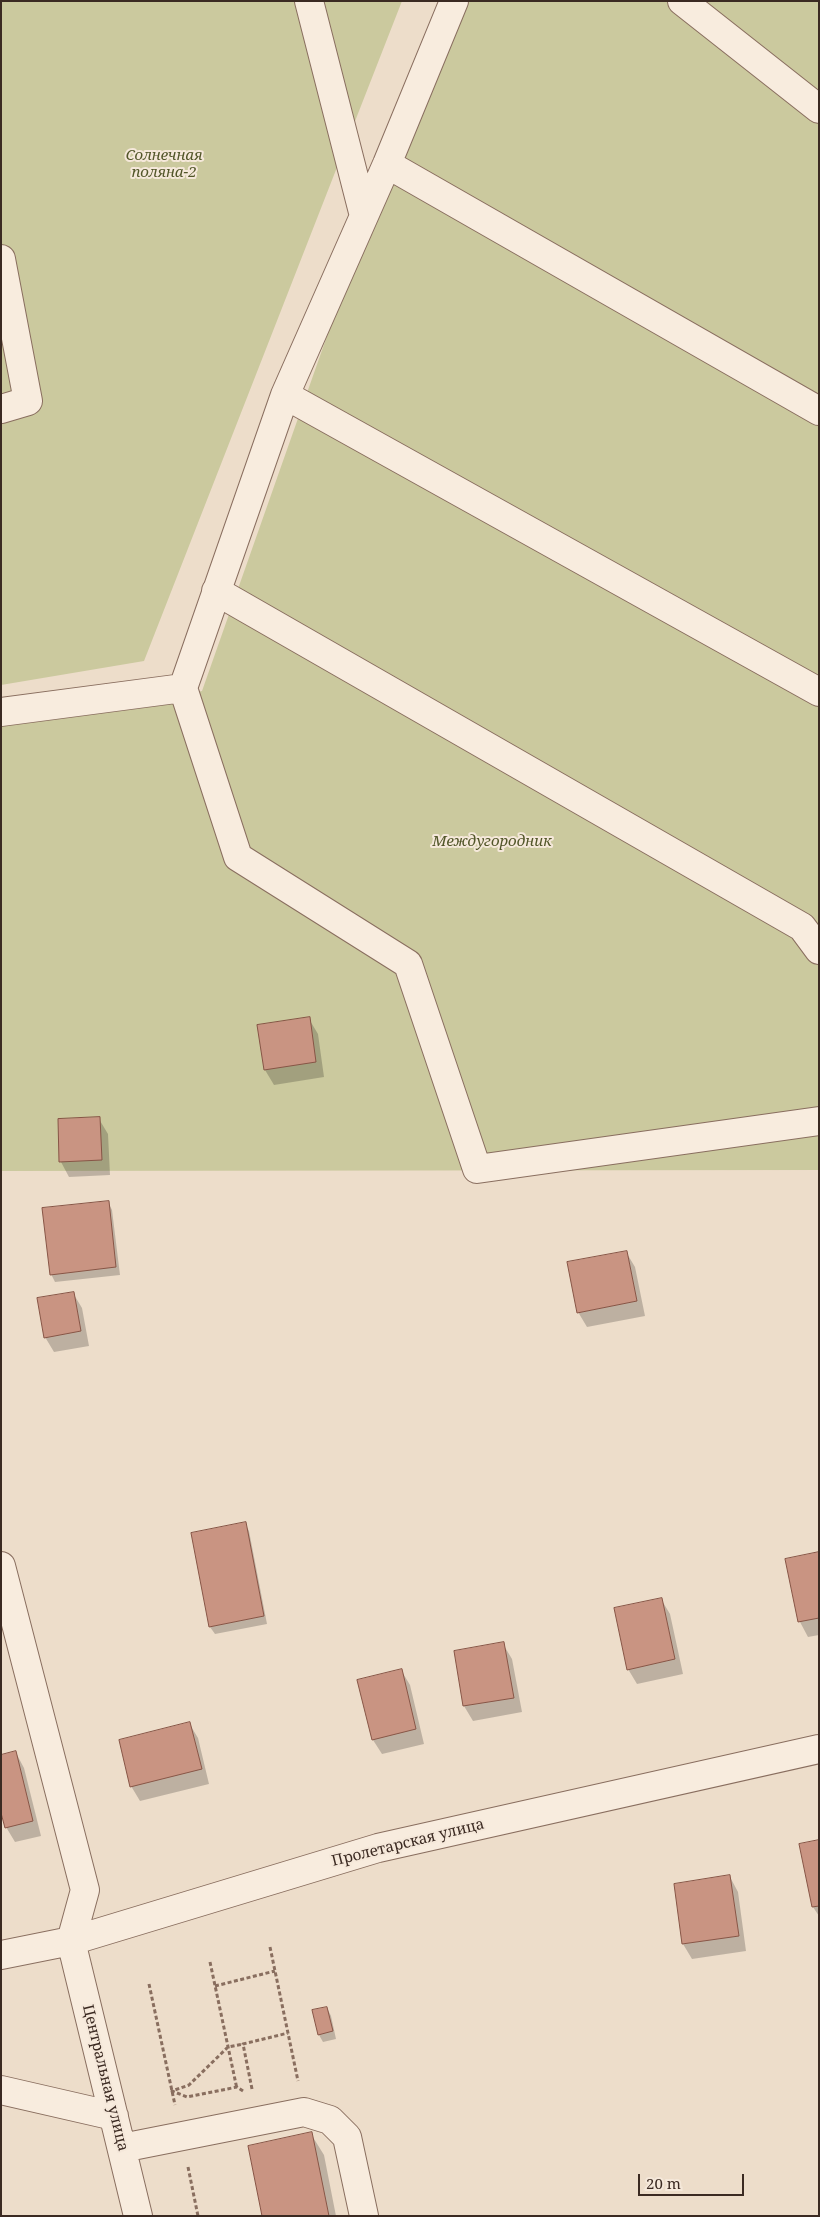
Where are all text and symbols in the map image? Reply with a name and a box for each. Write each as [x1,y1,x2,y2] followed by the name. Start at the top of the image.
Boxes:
[125,147,203,182] park label: Солнечная поляна-2
[432,833,552,851] park label: Междугородник
[330,1815,486,1871] street label: Пролетарская улица
[78,2003,132,2153] street label: Центральная улица
[640,2164,746,2196] scale bar
[646,2173,681,2193] text: 20 m

